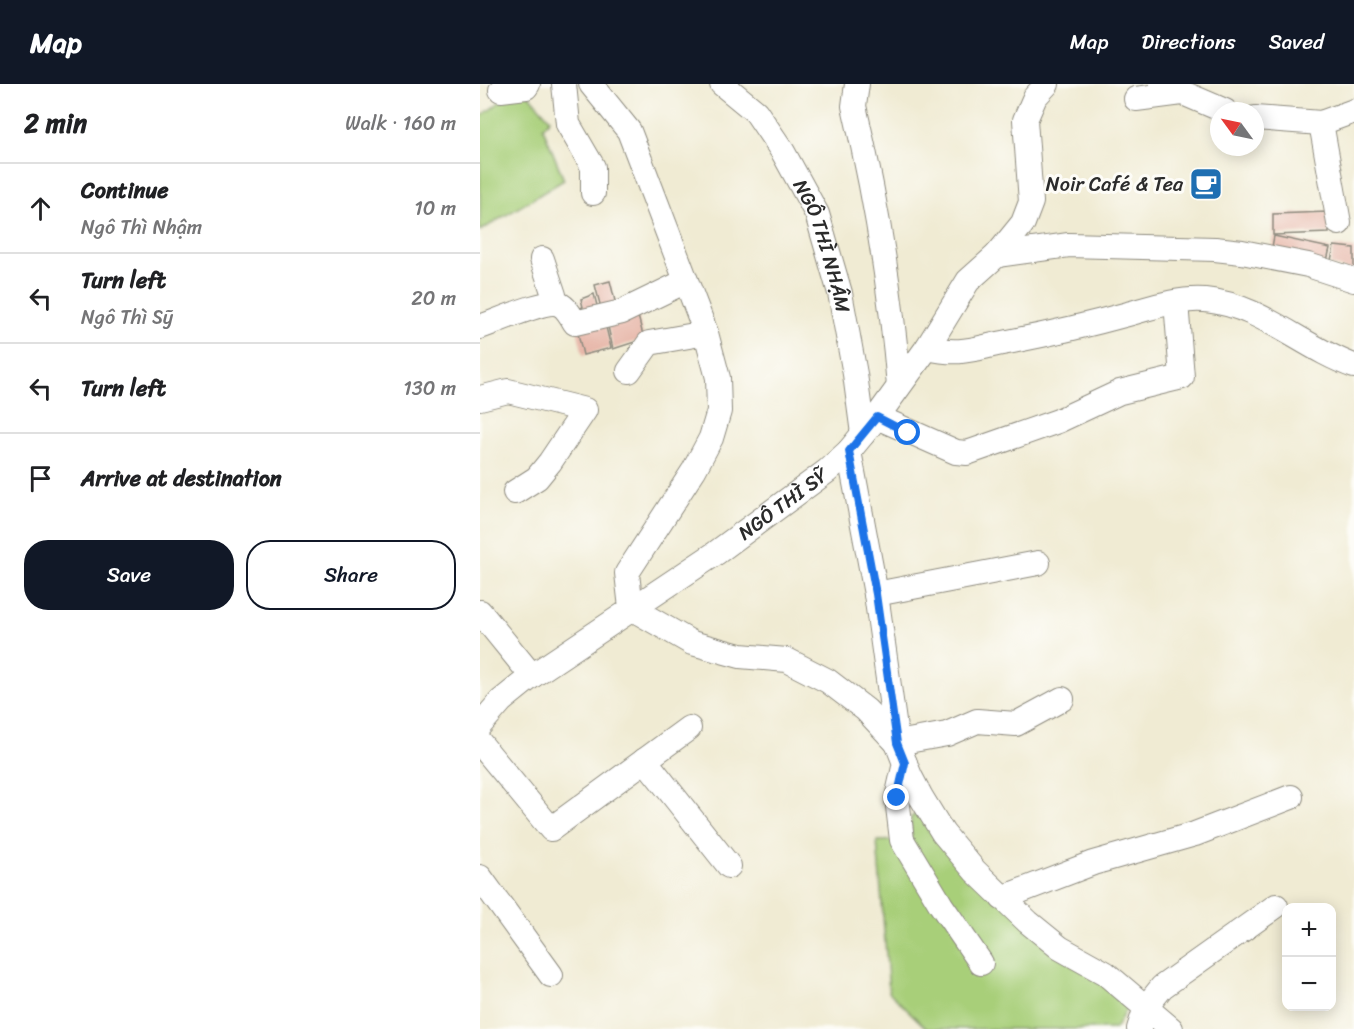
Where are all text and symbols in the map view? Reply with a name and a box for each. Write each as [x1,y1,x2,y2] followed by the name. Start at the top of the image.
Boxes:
[30,18,82,67] text: Map
[1070,23,1108,61] text: Map
[1141,23,1236,61] text: Directions
[1269,23,1324,61] text: Saved
[24,100,87,146] text: 2 min
[1210,102,1264,156] north arrow
[345,106,456,141] text: Walk · 160 m
[1188,166,1224,202] cafe icon: Noir Café & Tea
[1046,167,1184,202] place label: Noir Café & Tea
[81,171,169,210] text: Continue
[783,173,860,316] street label: NGÔ THÌ NHẬM
[414,191,456,226] text: 10 m
[24,192,57,225] icon: ahead
[81,210,202,245] text: Ngô Thì Nhậm
[81,261,166,300] text: Turn left
[411,281,456,316] text: 20 m
[24,282,57,315] icon: left
[81,300,173,335] text: Ngô Thì Sỹ
[81,369,166,408] text: Turn left
[403,371,456,406] text: 130 m
[24,372,57,405] icon: left
[894,419,920,445] route start
[730,458,837,550] street label: NGÔ THÌ SỸ
[81,459,282,498] text: Arrive at destination
[24,462,57,495] icon: arrive
[24,540,234,610] button: Save
[246,540,456,610] button: Share
[883,784,909,810] route end
[1282,903,1336,1011] map controls
[1282,903,1336,957] button: +
[1282,957,1336,1011] button: −

